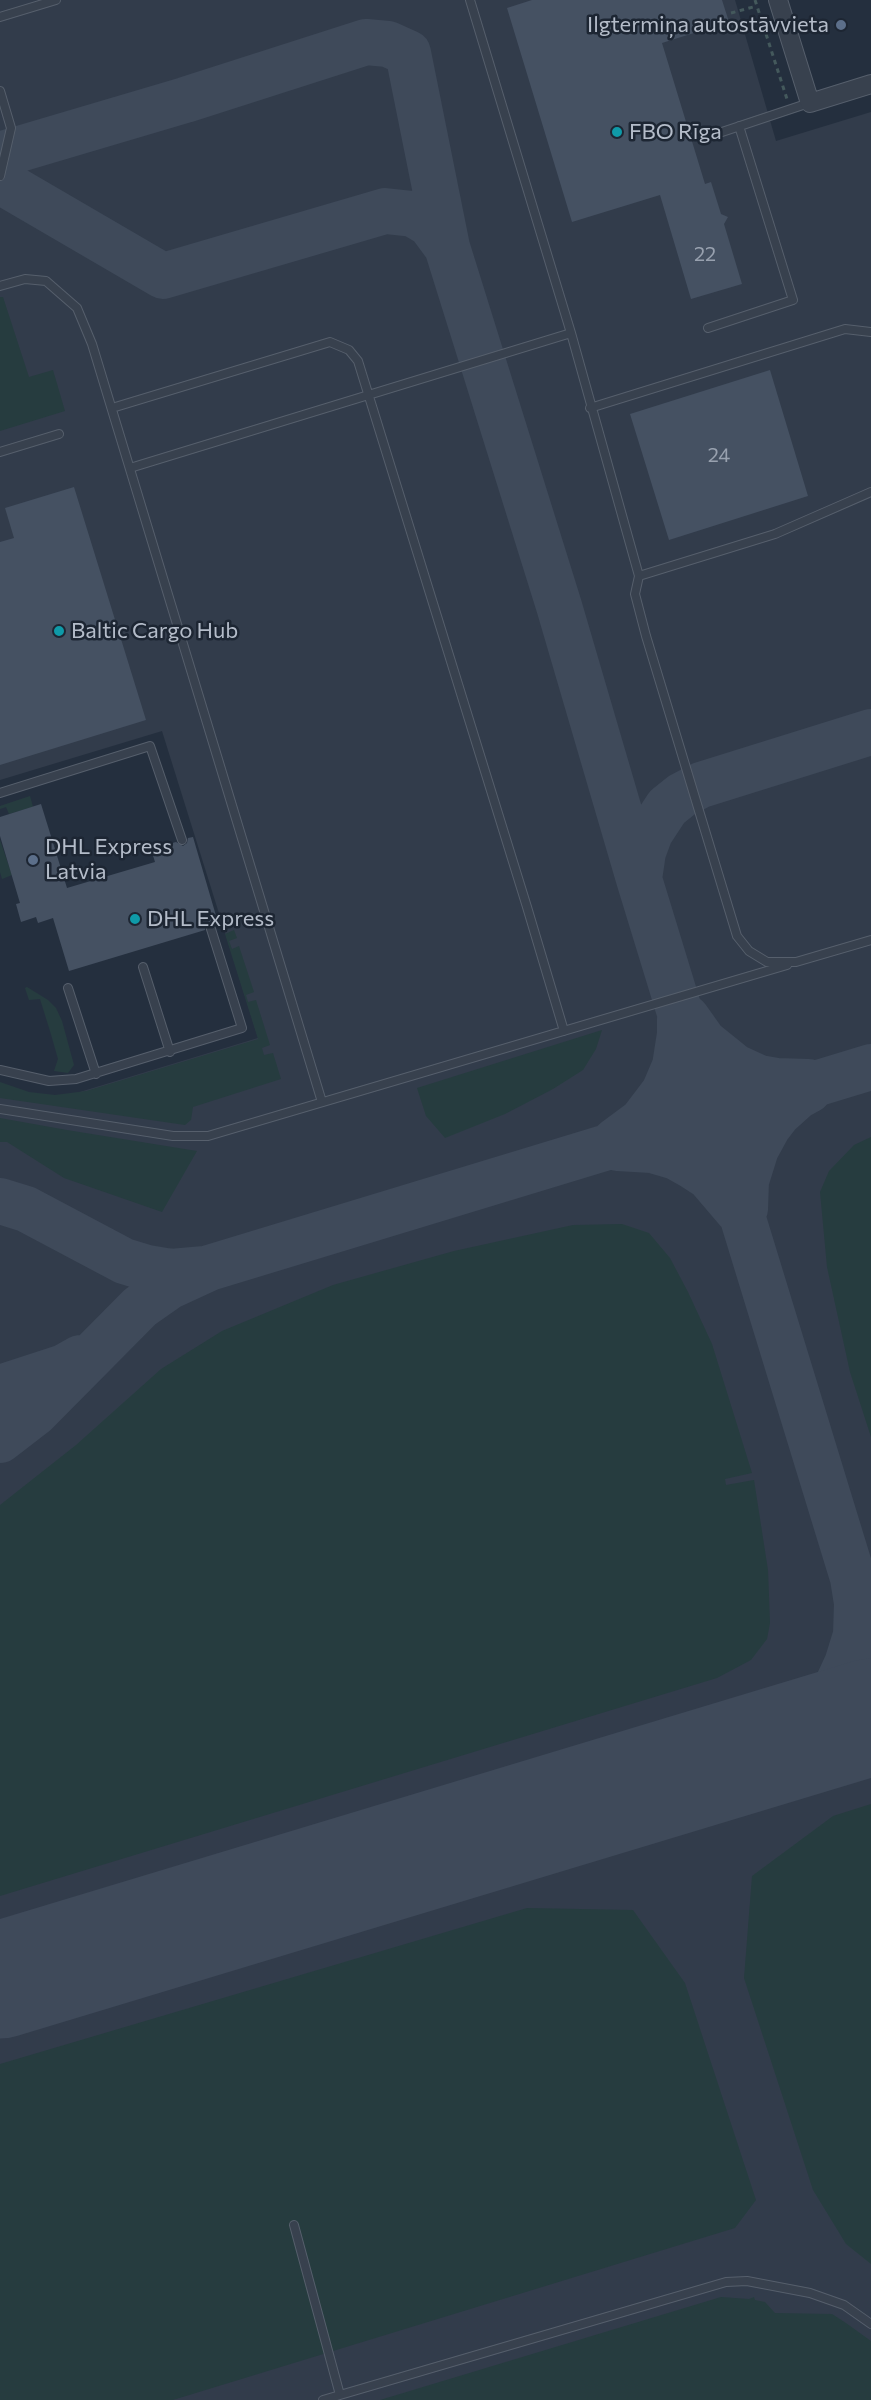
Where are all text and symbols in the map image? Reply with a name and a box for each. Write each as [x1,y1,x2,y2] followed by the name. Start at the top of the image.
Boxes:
[587,12,829,38] place label: Ilgtermiņa autostāvvieta
[834,18,848,32] marker: Ilgtermiņa autostāvvieta
[629,119,722,145] place label: FBO Rīga
[610,125,624,139] marker: FBO Rīga
[694,242,716,266] house number: 22
[708,443,730,467] house number: 24
[71,618,238,644] place label: Baltic Cargo Hub
[52,624,66,638] marker: Baltic Cargo Hub
[45,834,172,885] place label: DHL Express Latvia
[26,853,40,867] marker: DHL Express Latvia
[147,906,274,932] place label: DHL Express
[128,912,142,926] marker: DHL Express

